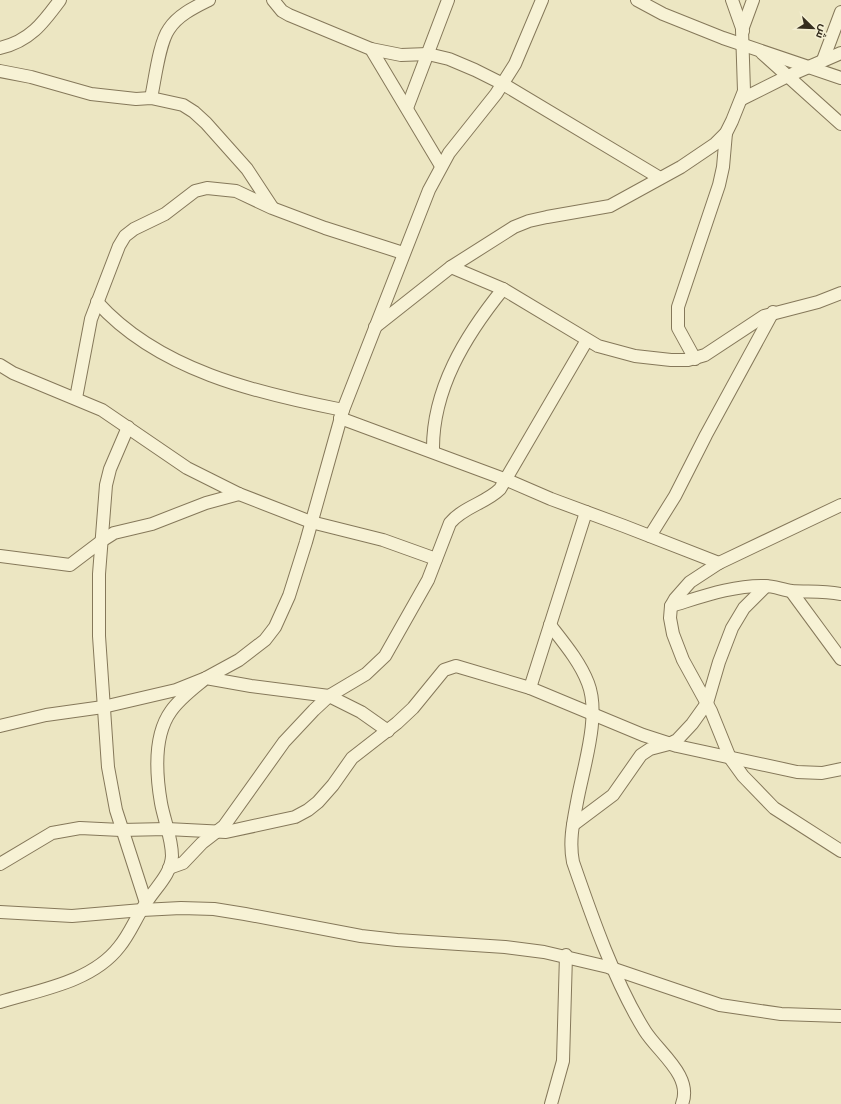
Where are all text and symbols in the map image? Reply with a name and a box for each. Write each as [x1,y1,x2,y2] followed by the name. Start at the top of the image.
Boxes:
[793,8,833,48] north arrow
[813,23,831,41] text: ش

